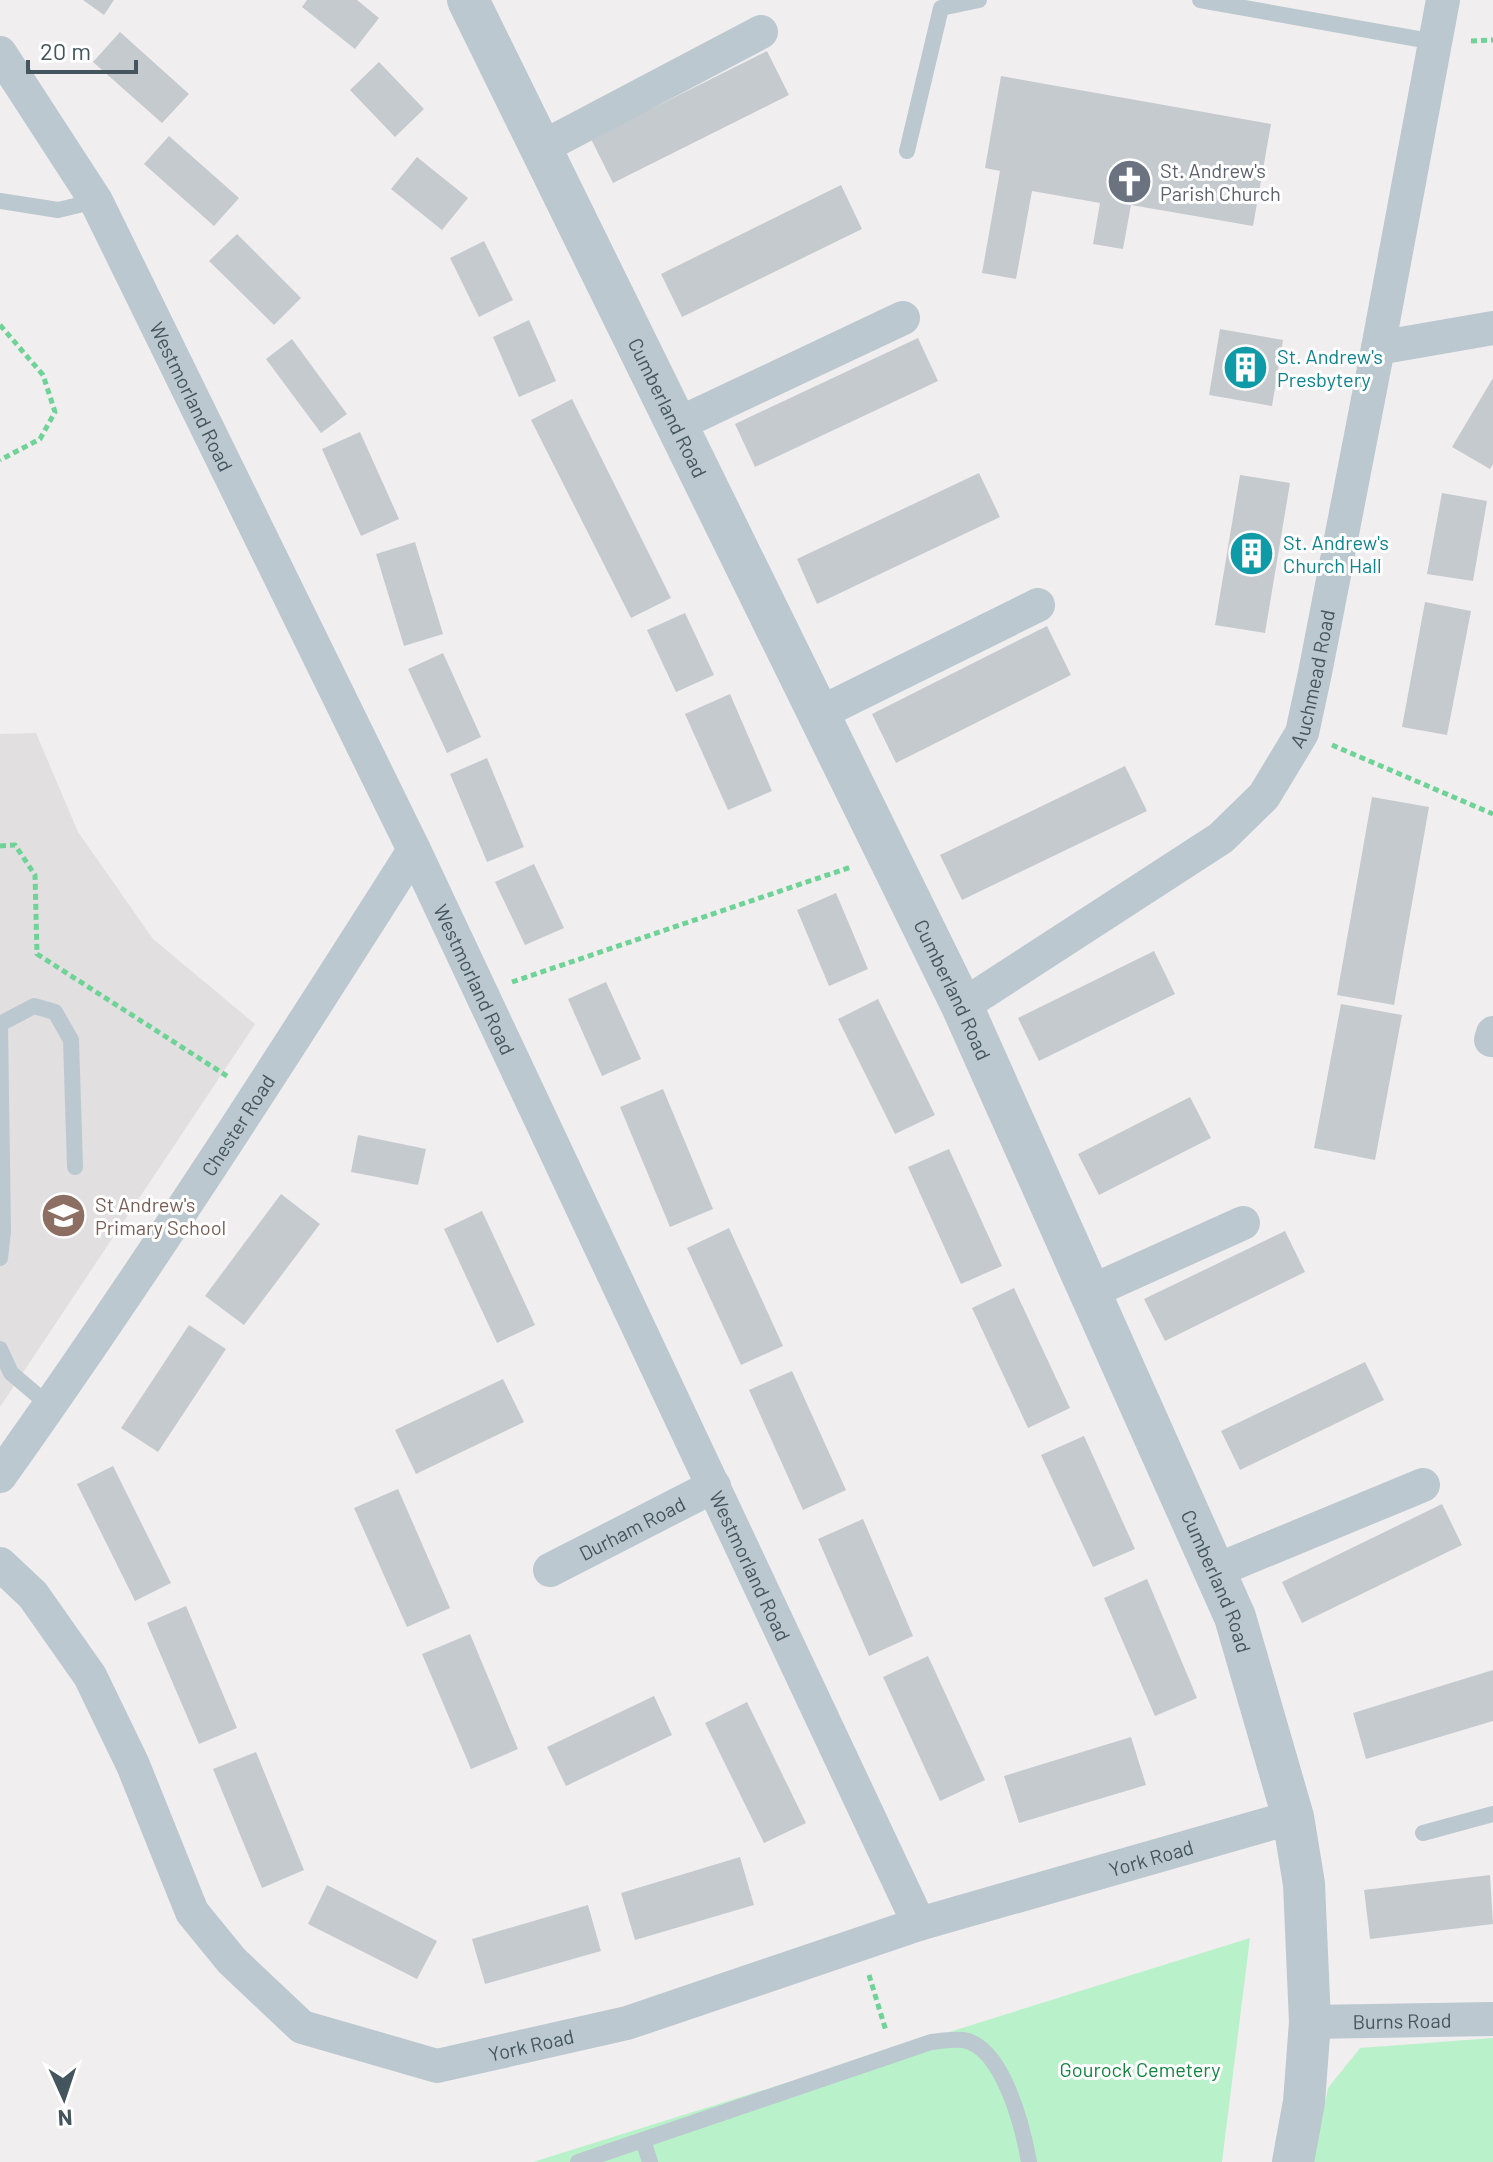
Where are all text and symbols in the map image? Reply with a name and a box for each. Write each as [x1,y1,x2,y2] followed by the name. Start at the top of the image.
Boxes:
[28,24,136,74] scale bar
[40,36,91,65] text: 20 m
[1105,157,1153,205] church icon: St. Andrew's Parish Church
[1160,158,1281,205] place label: St. Andrew's Parish Church
[145,318,238,475] street label: Westmorland Road
[624,334,713,481] street label: Cumberland Road
[1222,343,1270,391] building icon: St. Andrew's Presbytery
[1277,344,1383,391] place label: St. Andrew's Presbytery
[1228,530,1276,578] building icon: St. Andrew's Church Hall
[1283,530,1389,577] place label: St. Andrew's Church Hall
[1284,607,1339,752] street label: Auchmead Road
[429,900,520,1058] street label: Westmorland Road
[909,915,996,1064] street label: Cumberland Road
[196,1070,279,1180] street label: Chester Road
[40,1191,88,1239] school or university icon: St Andrew's Primary School
[95,1192,226,1239] place label: St Andrew's Primary School
[705,1487,796,1645] street label: Westmorland Road
[575,1491,689,1565] street label: Durham Road
[1177,1506,1257,1655] street label: Cumberland Road
[1106,1834,1196,1881] street label: York Road
[1352,2008,1452,2033] street label: Burns Road
[486,2023,576,2066] street label: York Road
[1060,2057,1220,2081] park label: Gourock Cemetery
[24,2058,104,2138] north arrow
[57,2106,73,2132] text: N

